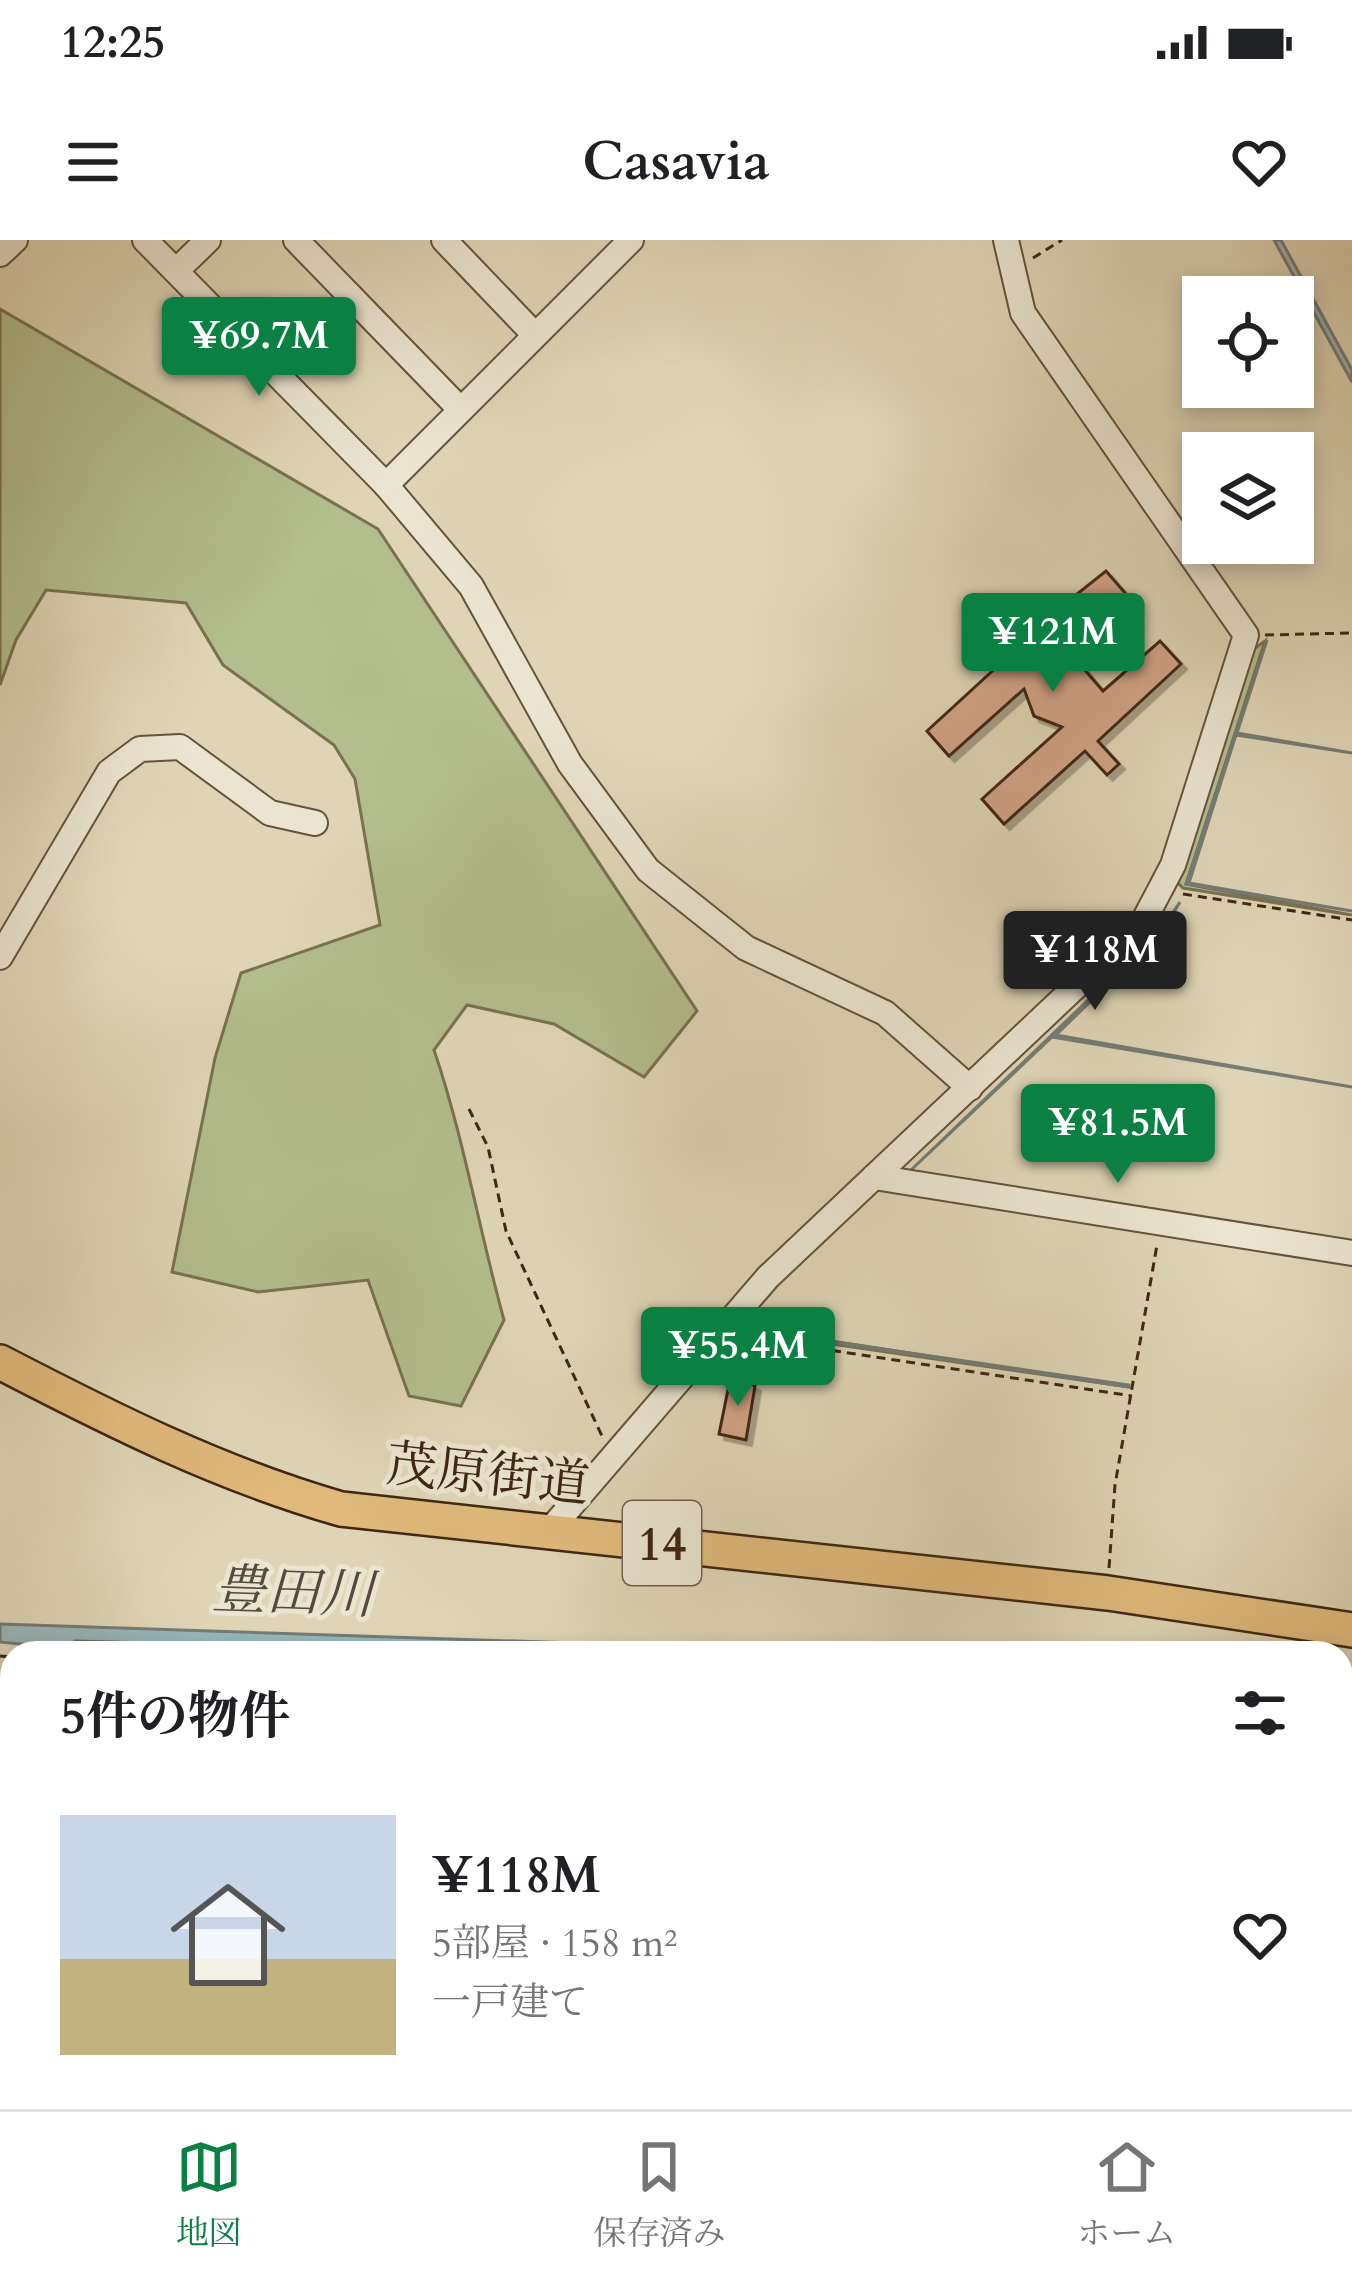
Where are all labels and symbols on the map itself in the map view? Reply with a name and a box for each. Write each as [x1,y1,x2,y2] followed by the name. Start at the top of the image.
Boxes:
[161,297,357,399] pin: ¥69.7M
[969,593,1137,695] pin: ¥121M
[1011,911,1179,1013] pin: ¥118M
[1020,1084,1216,1186] pin: ¥81.5M
[640,1307,836,1409] pin: ¥55.4M
[383,1430,593,1520] street label: 茂原街道
[623,1501,701,1585] road number: 14
[211,1554,380,1633] water label: 豊田川

